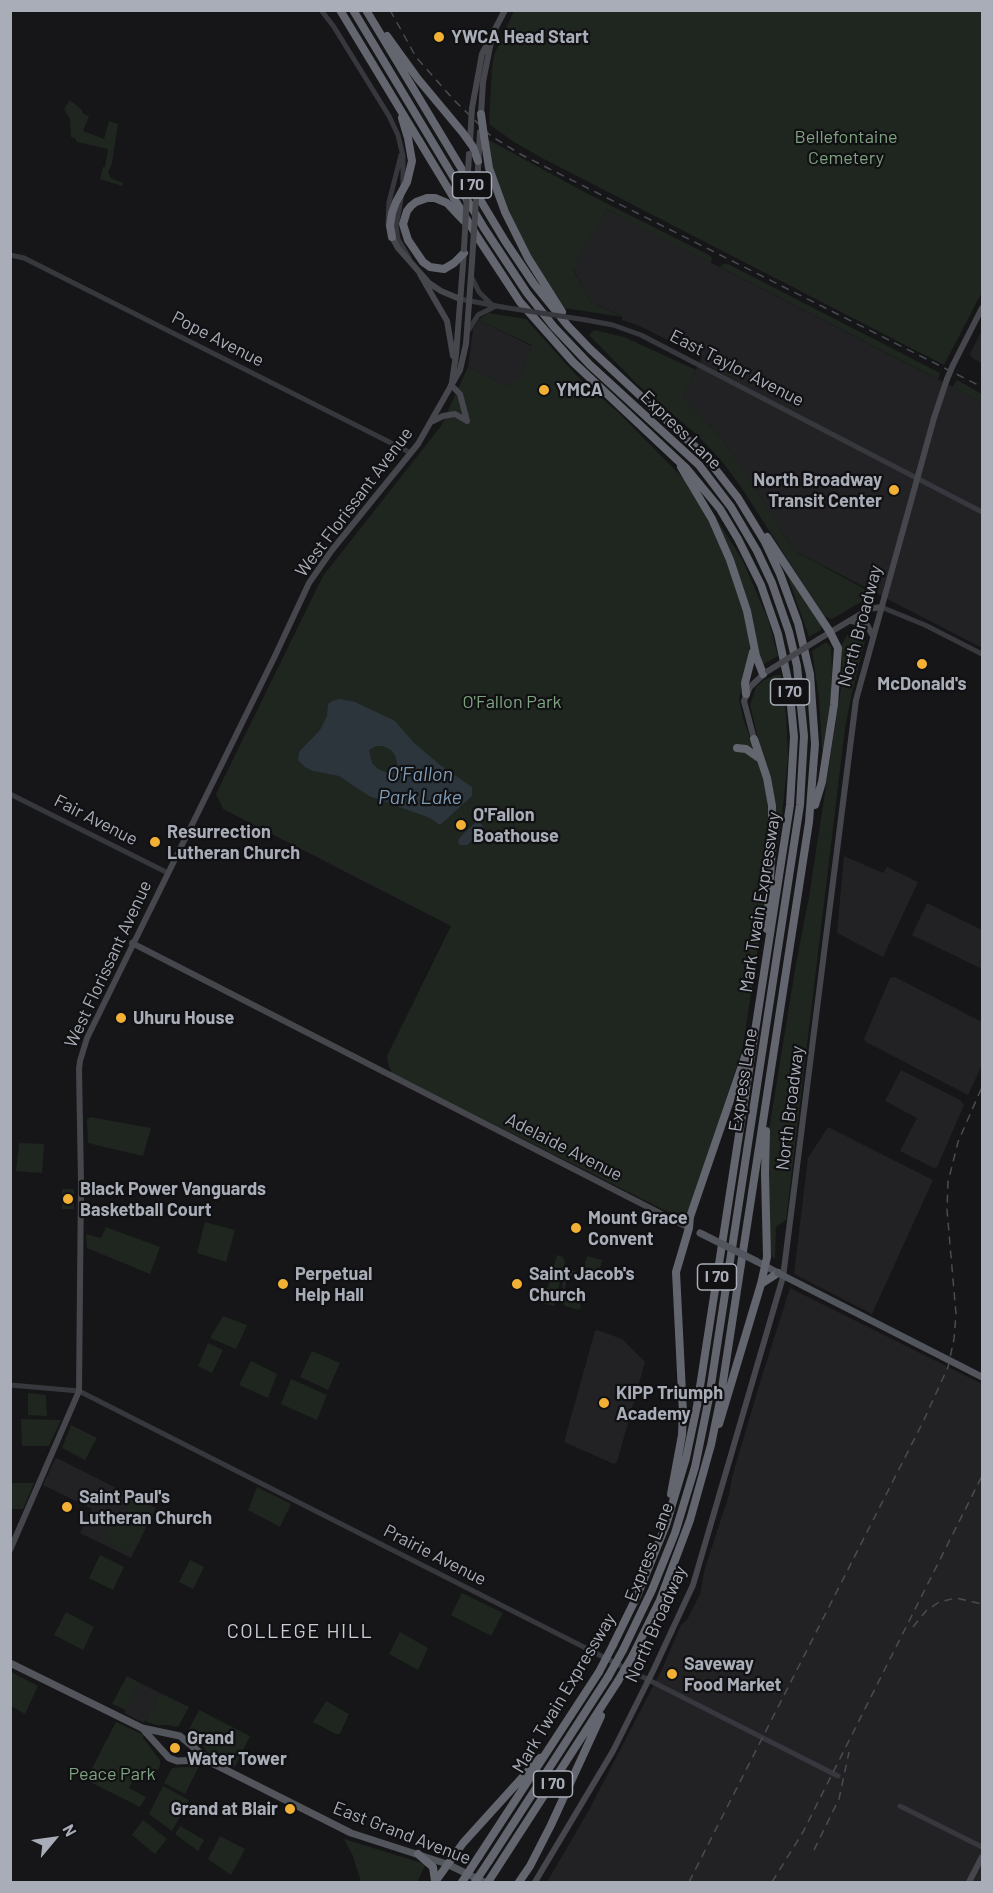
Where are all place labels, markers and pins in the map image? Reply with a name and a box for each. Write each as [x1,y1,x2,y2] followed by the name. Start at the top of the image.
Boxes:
[451,26,589,48] place label: YWCA Head Start
[432,30,446,44] marker: YWCA Head Start
[556,379,603,401] place label: YMCA
[537,383,551,397] marker: YMCA
[753,469,882,512] place label: North Broadway Transit Center
[887,483,901,497] marker: North Broadway Transit Center
[915,657,929,671] marker: McDonald's
[877,673,967,695] place label: McDonald's
[473,804,559,846] place label: O'Fallon Boathouse
[454,818,468,832] marker: O'Fallon Boathouse
[167,821,300,864] place label: Resurrection Lutheran Church
[148,835,162,849] marker: Resurrection Lutheran Church
[133,1007,234,1029] place label: Uhuru House
[114,1011,128,1025] marker: Uhuru House
[80,1178,266,1220] place label: Black Power Vanguards Basketball Court
[61,1192,75,1206] marker: Black Power Vanguards Basketball Court
[588,1207,688,1250] place label: Mount Grace Convent
[569,1221,583,1235] marker: Mount Grace Convent
[295,1263,372,1306] place label: Perpetual Help Hall
[529,1263,635,1306] place label: Saint Jacob's Church
[276,1277,290,1291] marker: Perpetual Help Hall
[510,1277,524,1291] marker: Saint Jacob's Church
[616,1382,723,1424] place label: KIPP Triumph Academy
[597,1396,611,1410] marker: KIPP Triumph Academy
[79,1486,212,1528] place label: Saint Paul's Lutheran Church
[60,1500,74,1514] marker: Saint Paul's Lutheran Church
[684,1653,781,1696] place label: Saveway Food Market
[665,1667,679,1681] marker: Saveway Food Market
[187,1727,287,1770] place label: Grand Water Tower
[168,1741,182,1755] marker: Grand Water Tower
[171,1798,278,1820] place label: Grand at Blair
[283,1802,297,1816] marker: Grand at Blair

